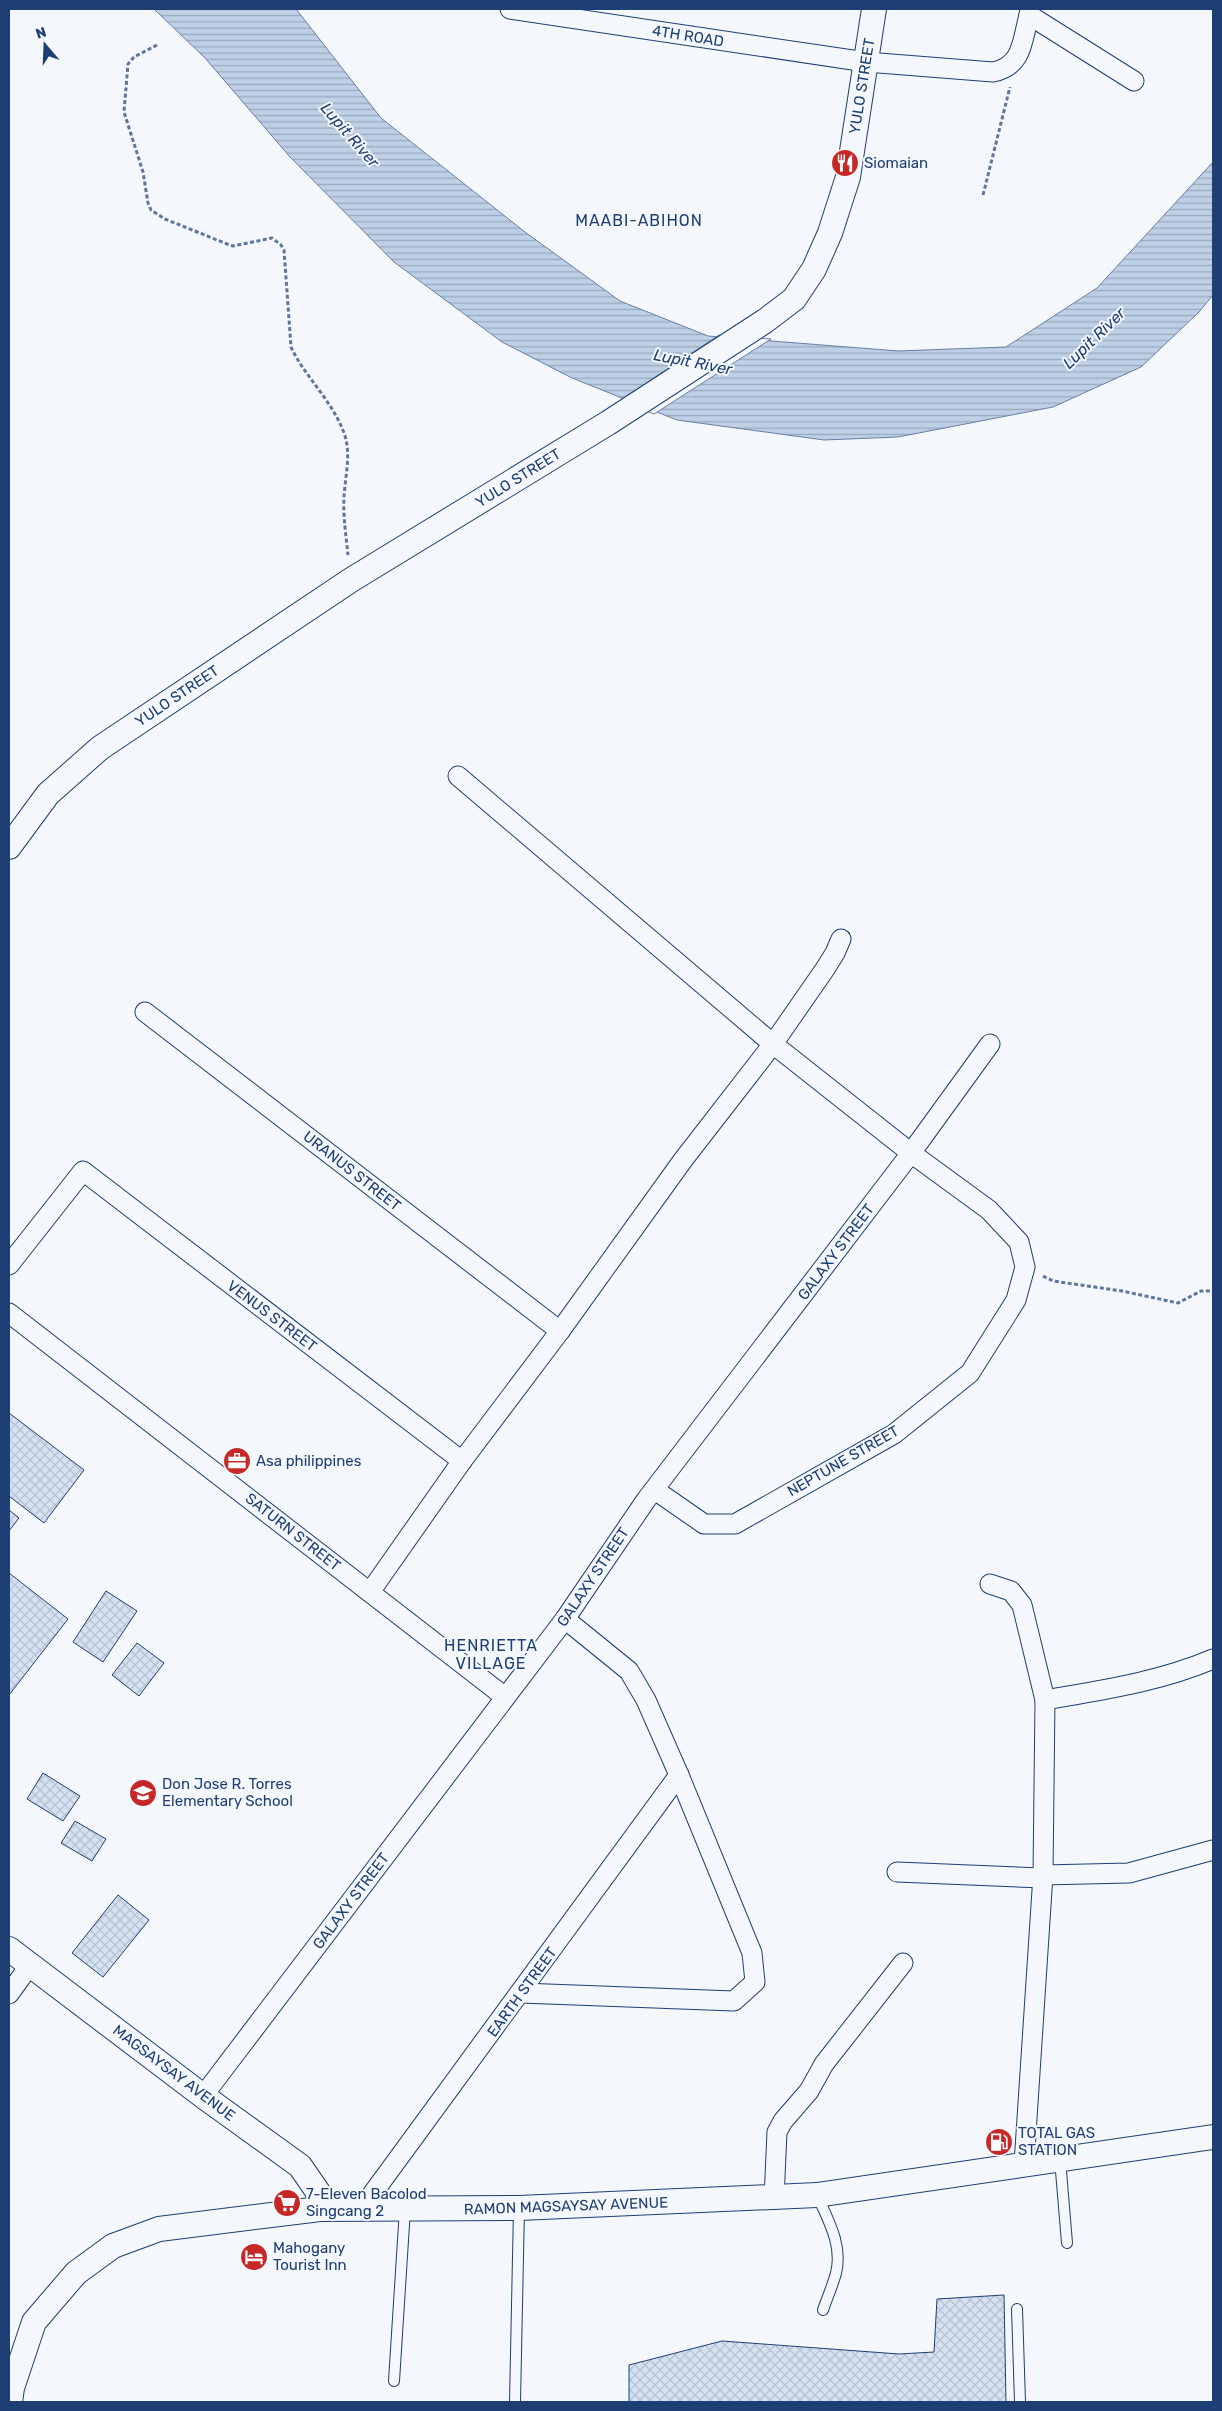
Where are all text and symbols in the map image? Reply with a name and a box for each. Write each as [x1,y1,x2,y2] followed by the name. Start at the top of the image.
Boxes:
[20,20,70,70] north arrow
[651,21,725,51] street label: 4TH ROAD
[33,24,48,43] text: N
[846,36,879,135] street label: YULO STREET
[317,99,384,172] water label: Lupit River
[830,148,860,178] restaurant icon: Siomaian
[864,154,928,172] place label: Siomaian
[575,211,703,230] district label: MAABI-ABIHON
[1059,303,1130,373] water label: Lupit River
[652,345,735,379] water label: Lupit River
[472,445,564,511] street label: YULO STREET
[132,661,222,731] street label: YULO STREET
[300,1127,405,1215] street label: URANUS STREET
[794,1200,878,1304] street label: GALAXY STREET
[224,1276,321,1356] street label: VENUS STREET
[784,1422,902,1500] street label: NEPTUNE STREET
[222,1446,252,1476] office icon: Asa philippines
[256,1452,362,1470] place label: Asa philippines
[242,1489,344,1575] street label: SATURN STREET
[553,1524,633,1630] street label: GALAXY STREET
[444,1636,538,1673] district label: HENRIETTA VILLAGE
[162,1775,293,1810] place label: Don Jose R. Torres Elementary School
[128,1778,158,1808] school or university icon: Don Jose R. Torres Elementary School
[309,1849,393,1953] street label: GALAXY STREET
[483,1943,561,2040] street label: EARTH STREET
[109,2021,239,2125] street label: MAGSAYSAY AVENUE
[1018,2124,1095,2159] place label: TOTAL GAS STATION
[984,2127,1014,2157] fuel station icon: TOTAL GAS STATION
[306,2185,427,2220] place label: 7-Eleven Bacolod Singcang 2
[272,2188,302,2218] supermarket icon: 7-Eleven Bacolod Singcang 2
[464,2193,668,2219] street label: RAMON MAGSAYSAY AVENUE
[273,2239,347,2274] place label: Mahogany Tourist Inn
[239,2242,269,2272] hotel icon: Mahogany Tourist Inn

